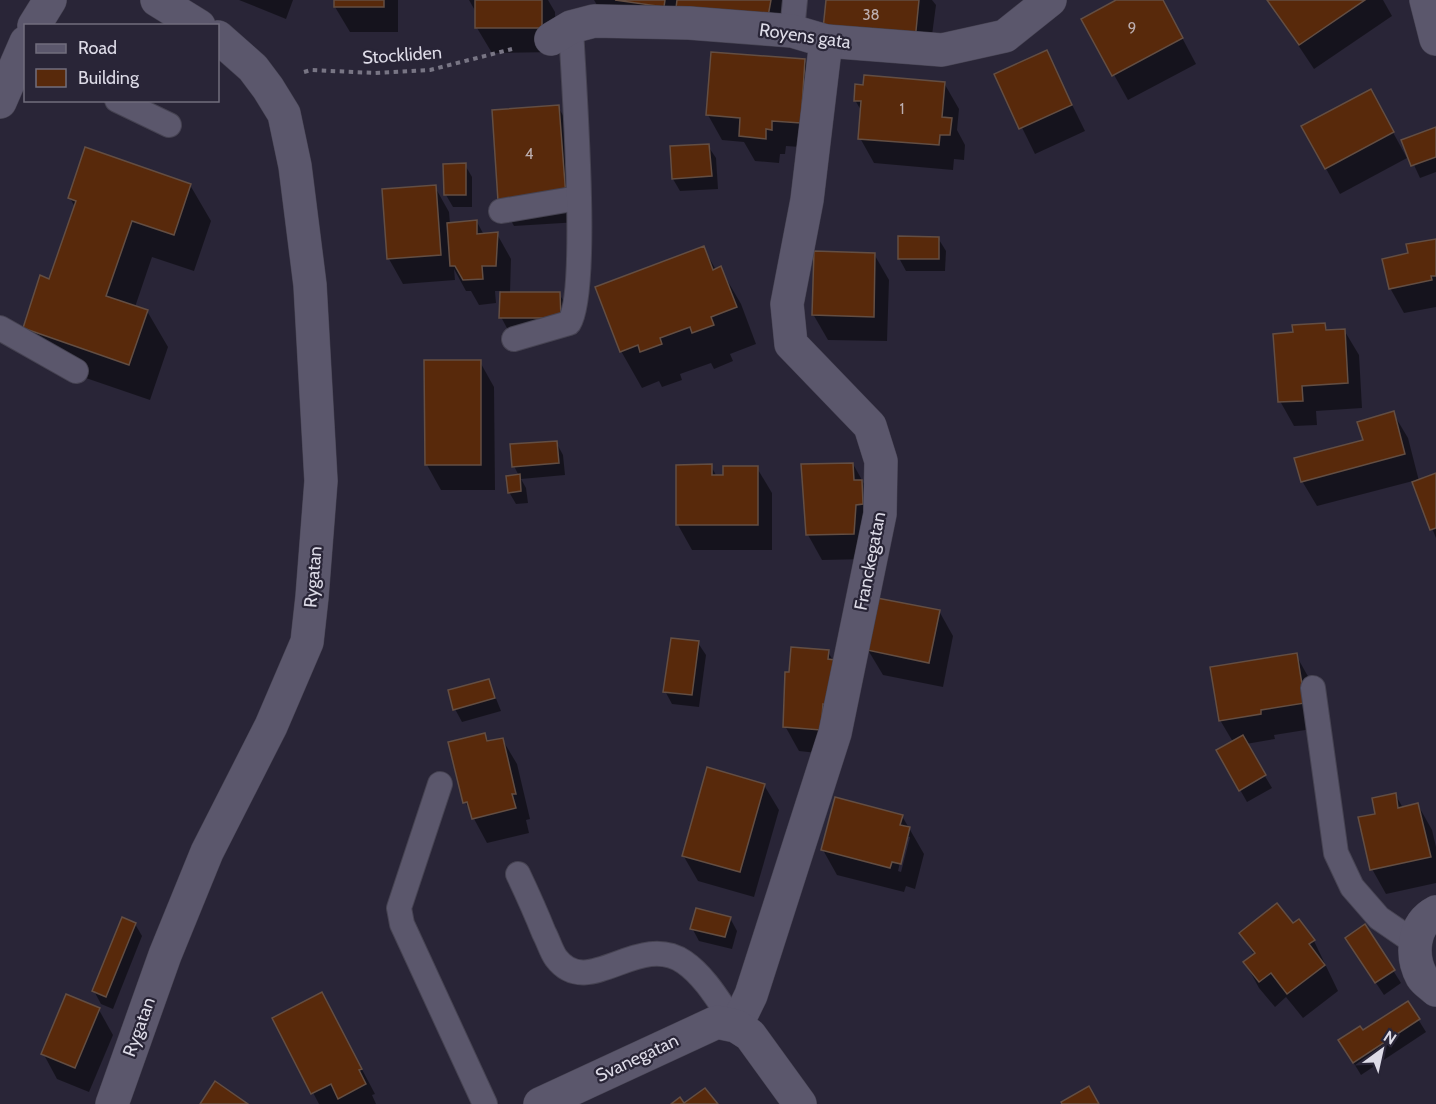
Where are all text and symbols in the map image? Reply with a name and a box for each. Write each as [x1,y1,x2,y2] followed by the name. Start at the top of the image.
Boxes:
[862,6,880,24] house number: 38
[758,19,852,53] street label: Royens gata
[1128,19,1136,37] house number: 9
[24,24,219,102] legend
[78,37,117,59] text: Road
[361,41,443,69] street label: Stockliden
[78,67,140,89] text: Building
[900,100,904,118] house number: 1
[525,145,534,163] house number: 4
[850,510,890,612] street label: Franckegatan
[299,545,327,609] street label: Rygatan
[118,994,160,1060] street label: Rygatan
[1352,1020,1412,1080] north arrow
[1380,1027,1400,1049] text: N
[592,1029,682,1087] street label: Svanegatan

